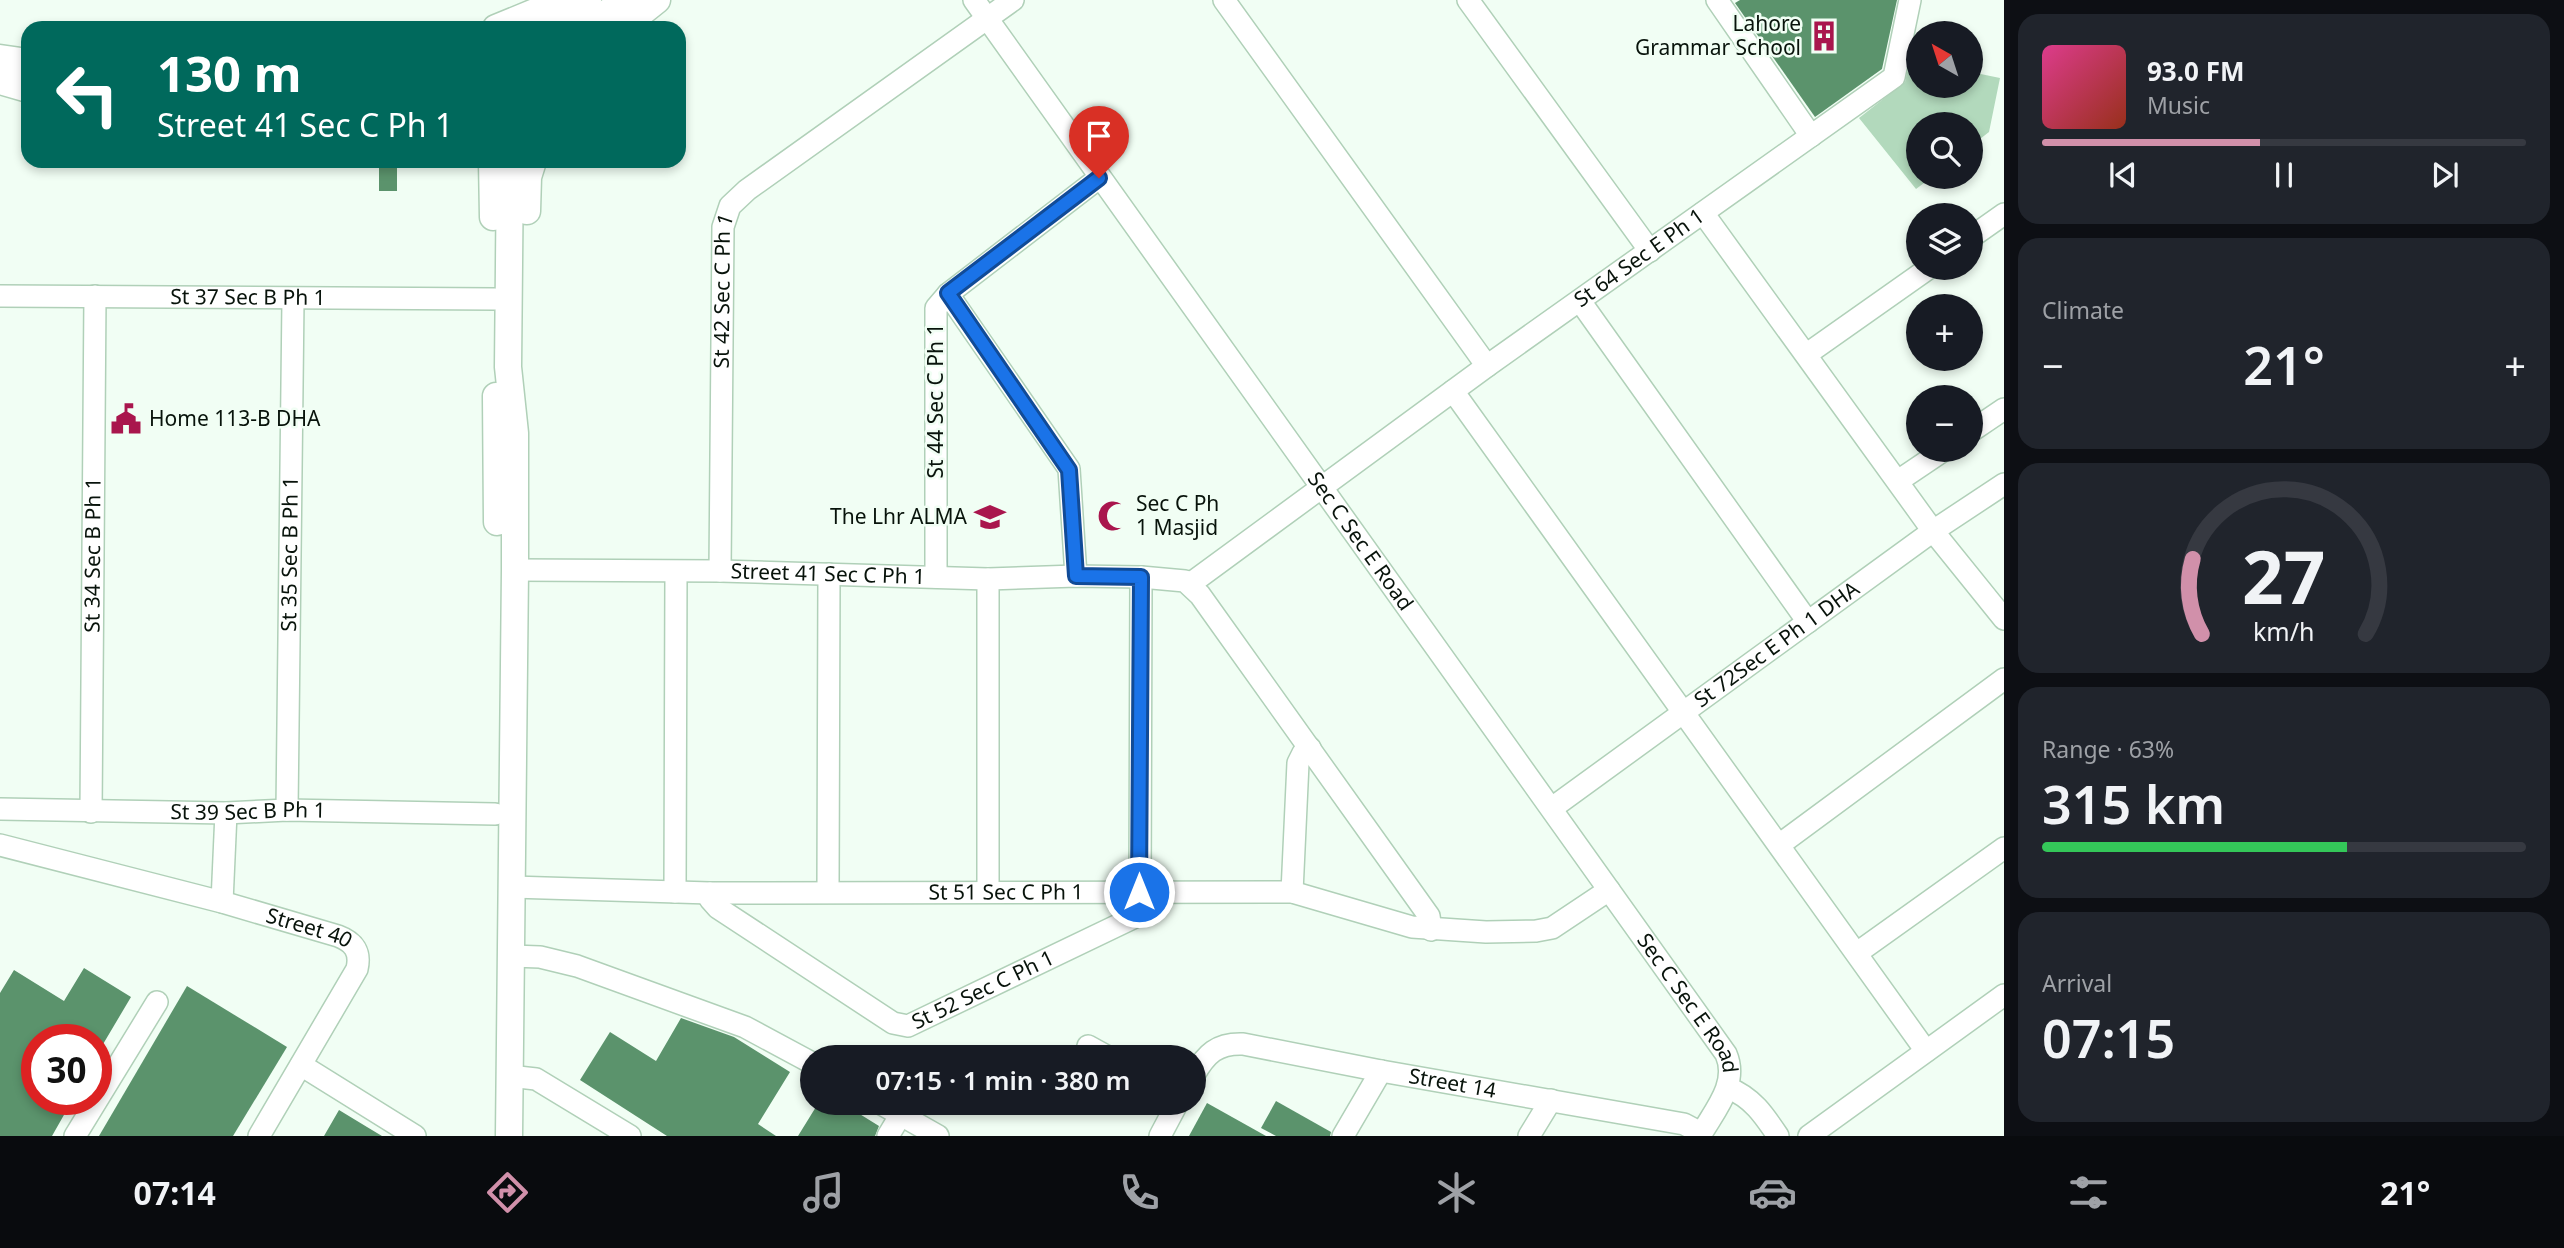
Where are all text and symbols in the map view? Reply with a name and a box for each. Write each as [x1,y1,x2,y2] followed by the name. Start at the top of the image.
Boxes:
[1635,9,1801,61] place label: Lahore Grammar School
[1807,19,1841,53] building icon: Lahore Grammar School
[1906,21,1983,98] north arrow
[1906,21,1983,462] map controls
[157,40,302,106] text: 130 m
[42,49,133,140] icon: left
[2147,53,2244,89] text: 93.0 FM
[2147,89,2210,121] text: Music
[157,103,453,146] text: Street 41 Sec C Ph 1
[1069,106,1129,178] pin
[1906,112,1983,189] button: search
[1080,117,1118,155] icon: arrive
[2104,156,2142,194] icon: previous
[2265,156,2303,194] icon: pause
[2426,156,2464,194] icon: next
[1568,201,1709,313] street label: St 64 Sec E Ph 1
[1906,203,1983,280] button: layers
[707,209,740,369] street label: St 42 Sec C Ph 1
[170,282,326,311] street label: St 37 Sec B Ph 1
[1906,294,1983,371] button: +
[2042,294,2124,326] text: Climate
[921,324,949,478] street label: St 44 Sec C Ph 1
[2243,329,2325,400] text: 21°
[2042,339,2064,391] text: −
[2504,339,2526,391] text: +
[1906,385,1983,462] button: −
[109,402,143,436] public building icon: Home 113-B DHA
[149,404,321,432] place label: Home 113-B DHA
[1302,466,1420,616] street label: Sec C Sec E Road
[274,476,304,632] street label: St 35 Sec B Ph 1
[77,477,107,633] street label: St 34 Sec B Ph 1
[1136,489,1219,541] place label: Sec C Ph 1 Masjid
[1096,499,1130,533] mosque icon: Sec C Ph 1 Masjid
[973,500,1007,534] school or university icon: The Lhr ALMA
[830,502,968,530] place label: The Lhr ALMA
[2242,526,2326,625] text: 27
[730,556,926,590] street label: Street 41 Sec C Ph 1
[1688,574,1865,713] street label: St 72Sec E Ph 1 DHA
[2253,614,2315,648] text: km/h
[2042,733,2174,765] text: Range · 63%
[2042,768,2225,839] text: 315 km
[170,795,326,826] street label: St 39 Sec B Ph 1
[1102,855,1176,929] position arrow
[928,877,1083,906] street label: St 51 Sec C Ph 1
[263,901,358,954] street label: Street 40
[1631,927,1745,1074] street label: Sec C Sec E Road
[907,943,1059,1035] street label: St 52 Sec C Ph 1
[2042,967,2112,999] text: Arrival
[2042,1002,2175,1073] text: 07:15
[21,1024,112,1115] speed limit sign: 30
[1407,1061,1498,1104] street label: Street 14
[876,1062,1130,1098] text: 07:15 · 1 min · 380 m
[483,1168,532,1217] icon: directions
[799,1168,848,1217] icon: music
[1115,1168,1164,1217] icon: phone
[1432,1168,1481,1217] icon: climate
[1748,1168,1797,1217] icon: car
[2064,1168,2113,1217] icon: filters
[134,1171,216,1214] text: 07:14
[2380,1171,2430,1214] text: 21°

